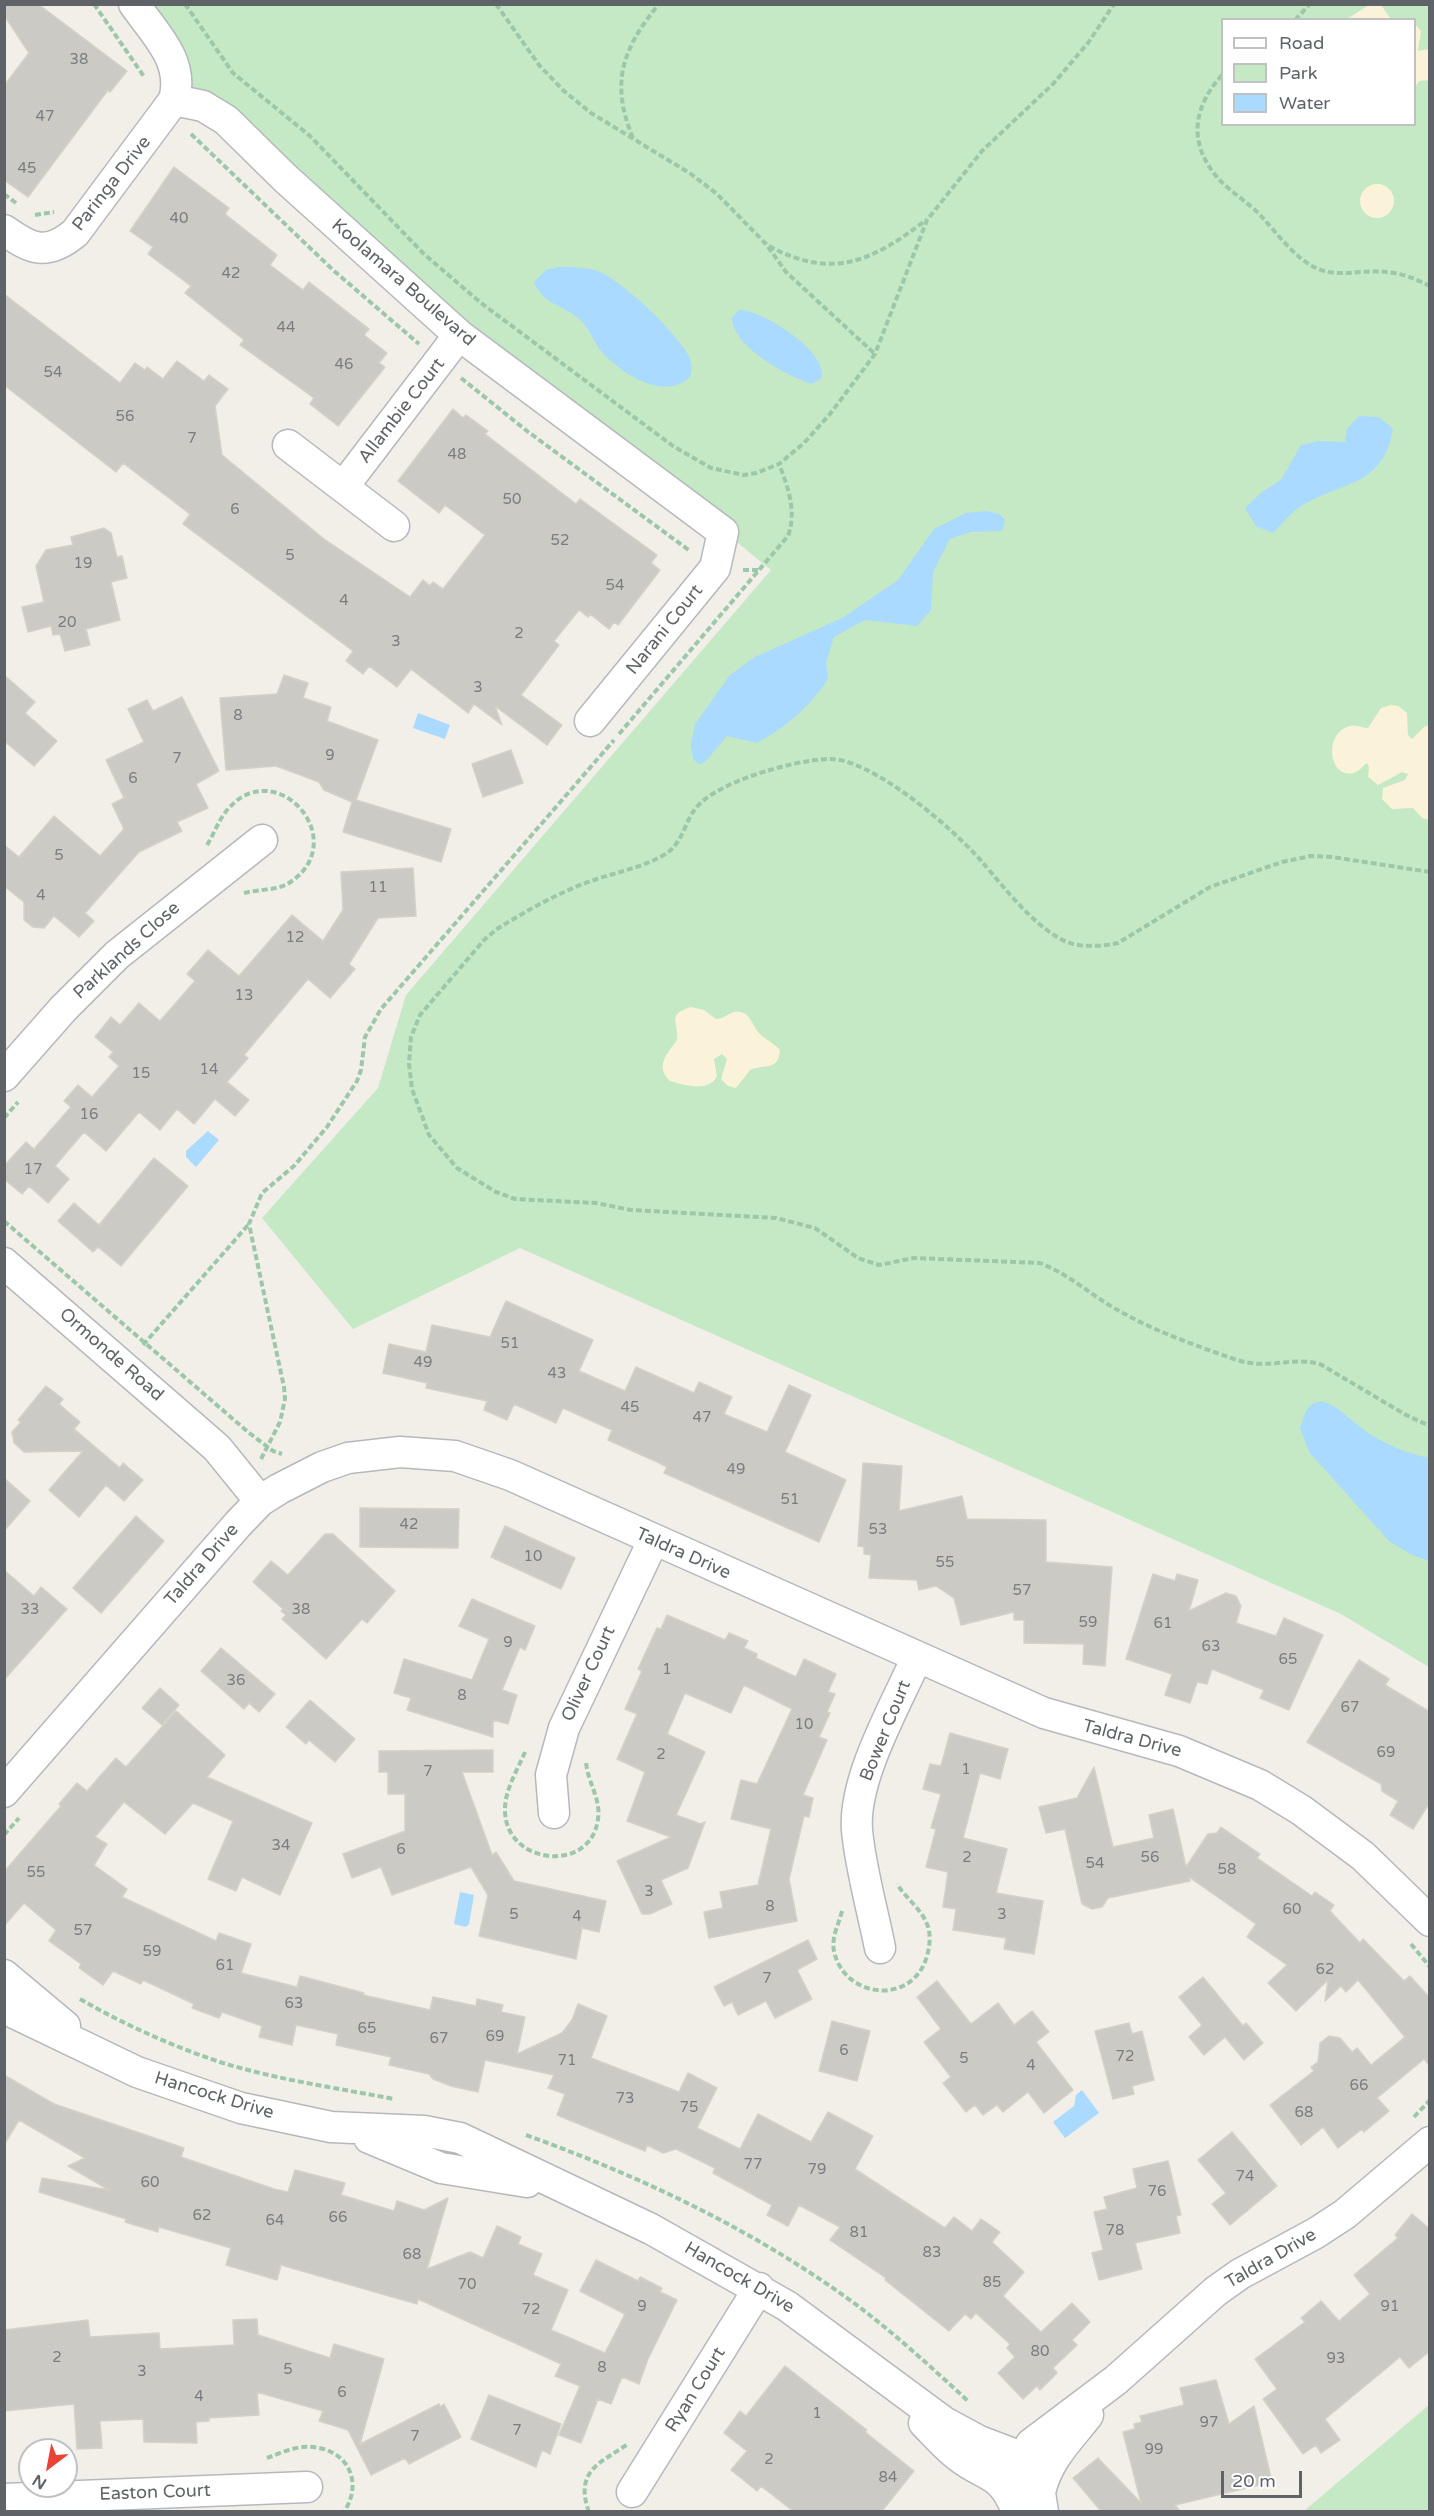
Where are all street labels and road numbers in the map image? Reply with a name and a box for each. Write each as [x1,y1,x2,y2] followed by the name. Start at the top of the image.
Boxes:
[68,132,156,236] street label: Paringa Drive
[327,215,479,351] street label: Koolamara Boulevard
[354,354,450,468] street label: Allambie Court
[622,581,708,679] street label: Narani Court
[69,898,185,1004] street label: Parklands Close
[54,1304,168,1406] street label: Ormonde Road
[161,1520,243,1610] street label: Taldra Drive
[632,1523,734,1585] street label: Taldra Drive
[558,1623,620,1725] street label: Oliver Court
[856,1677,916,1785] street label: Bower Court
[1080,1715,1184,1763] street label: Taldra Drive
[152,2068,276,2124] street label: Hancock Drive
[1222,2224,1320,2294] street label: Taldra Drive
[680,2238,798,2318] street label: Hancock Drive
[661,2344,731,2436] street label: Ryan Court
[99,2480,211,2506] street label: Easton Court

